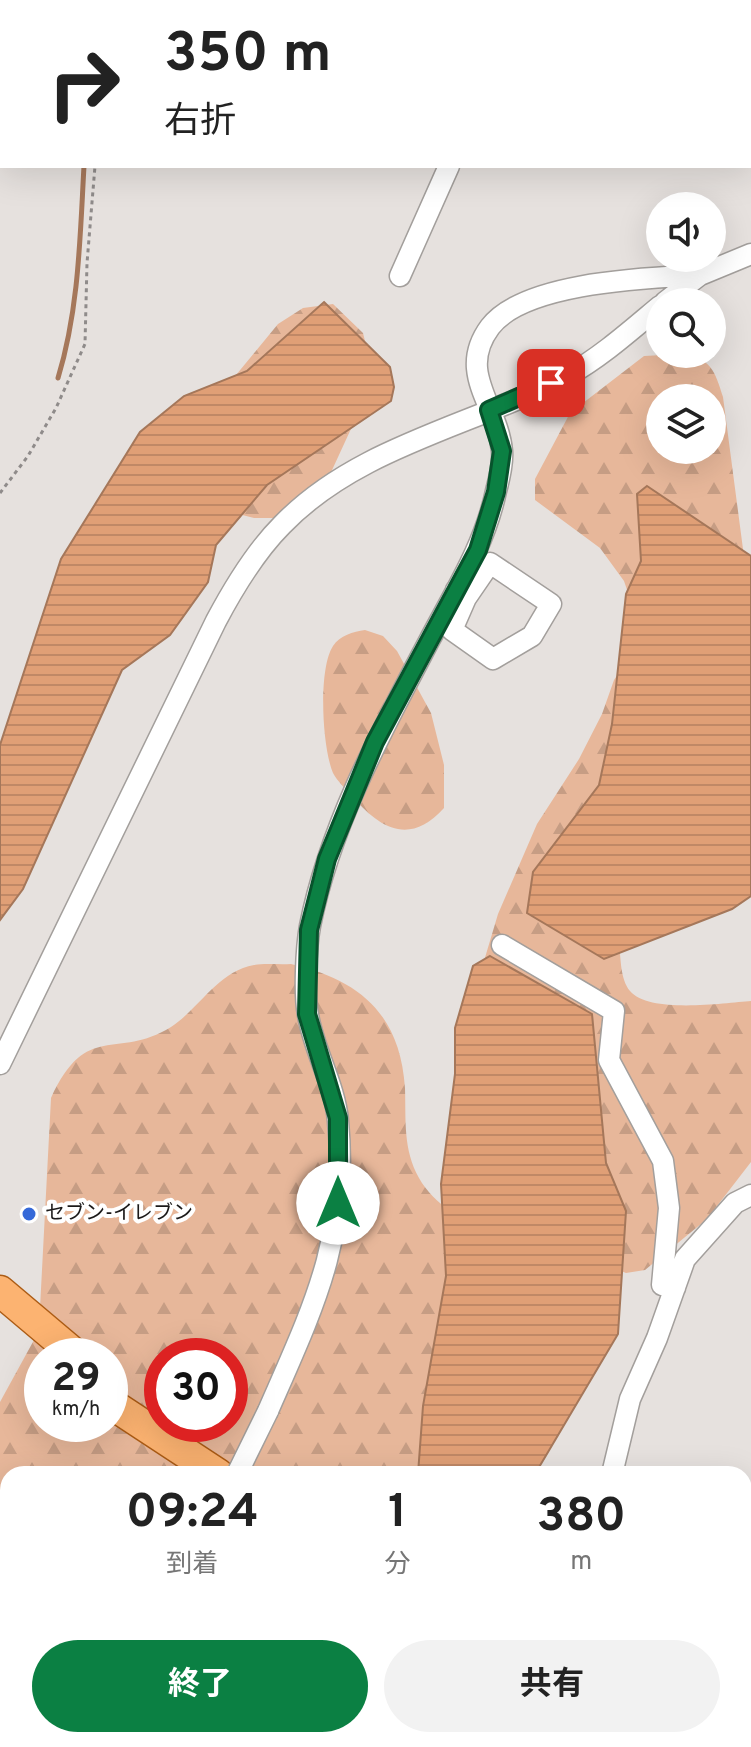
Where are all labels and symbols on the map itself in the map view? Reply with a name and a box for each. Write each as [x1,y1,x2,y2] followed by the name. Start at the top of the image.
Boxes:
[517,349,585,417] pin
[296,1161,380,1245] position arrow
[45,1201,193,1227] place label: セブン-イレブン
[20,1205,38,1223] marker: セブン-イレブン
[144,1338,248,1442] speed limit sign: 30

